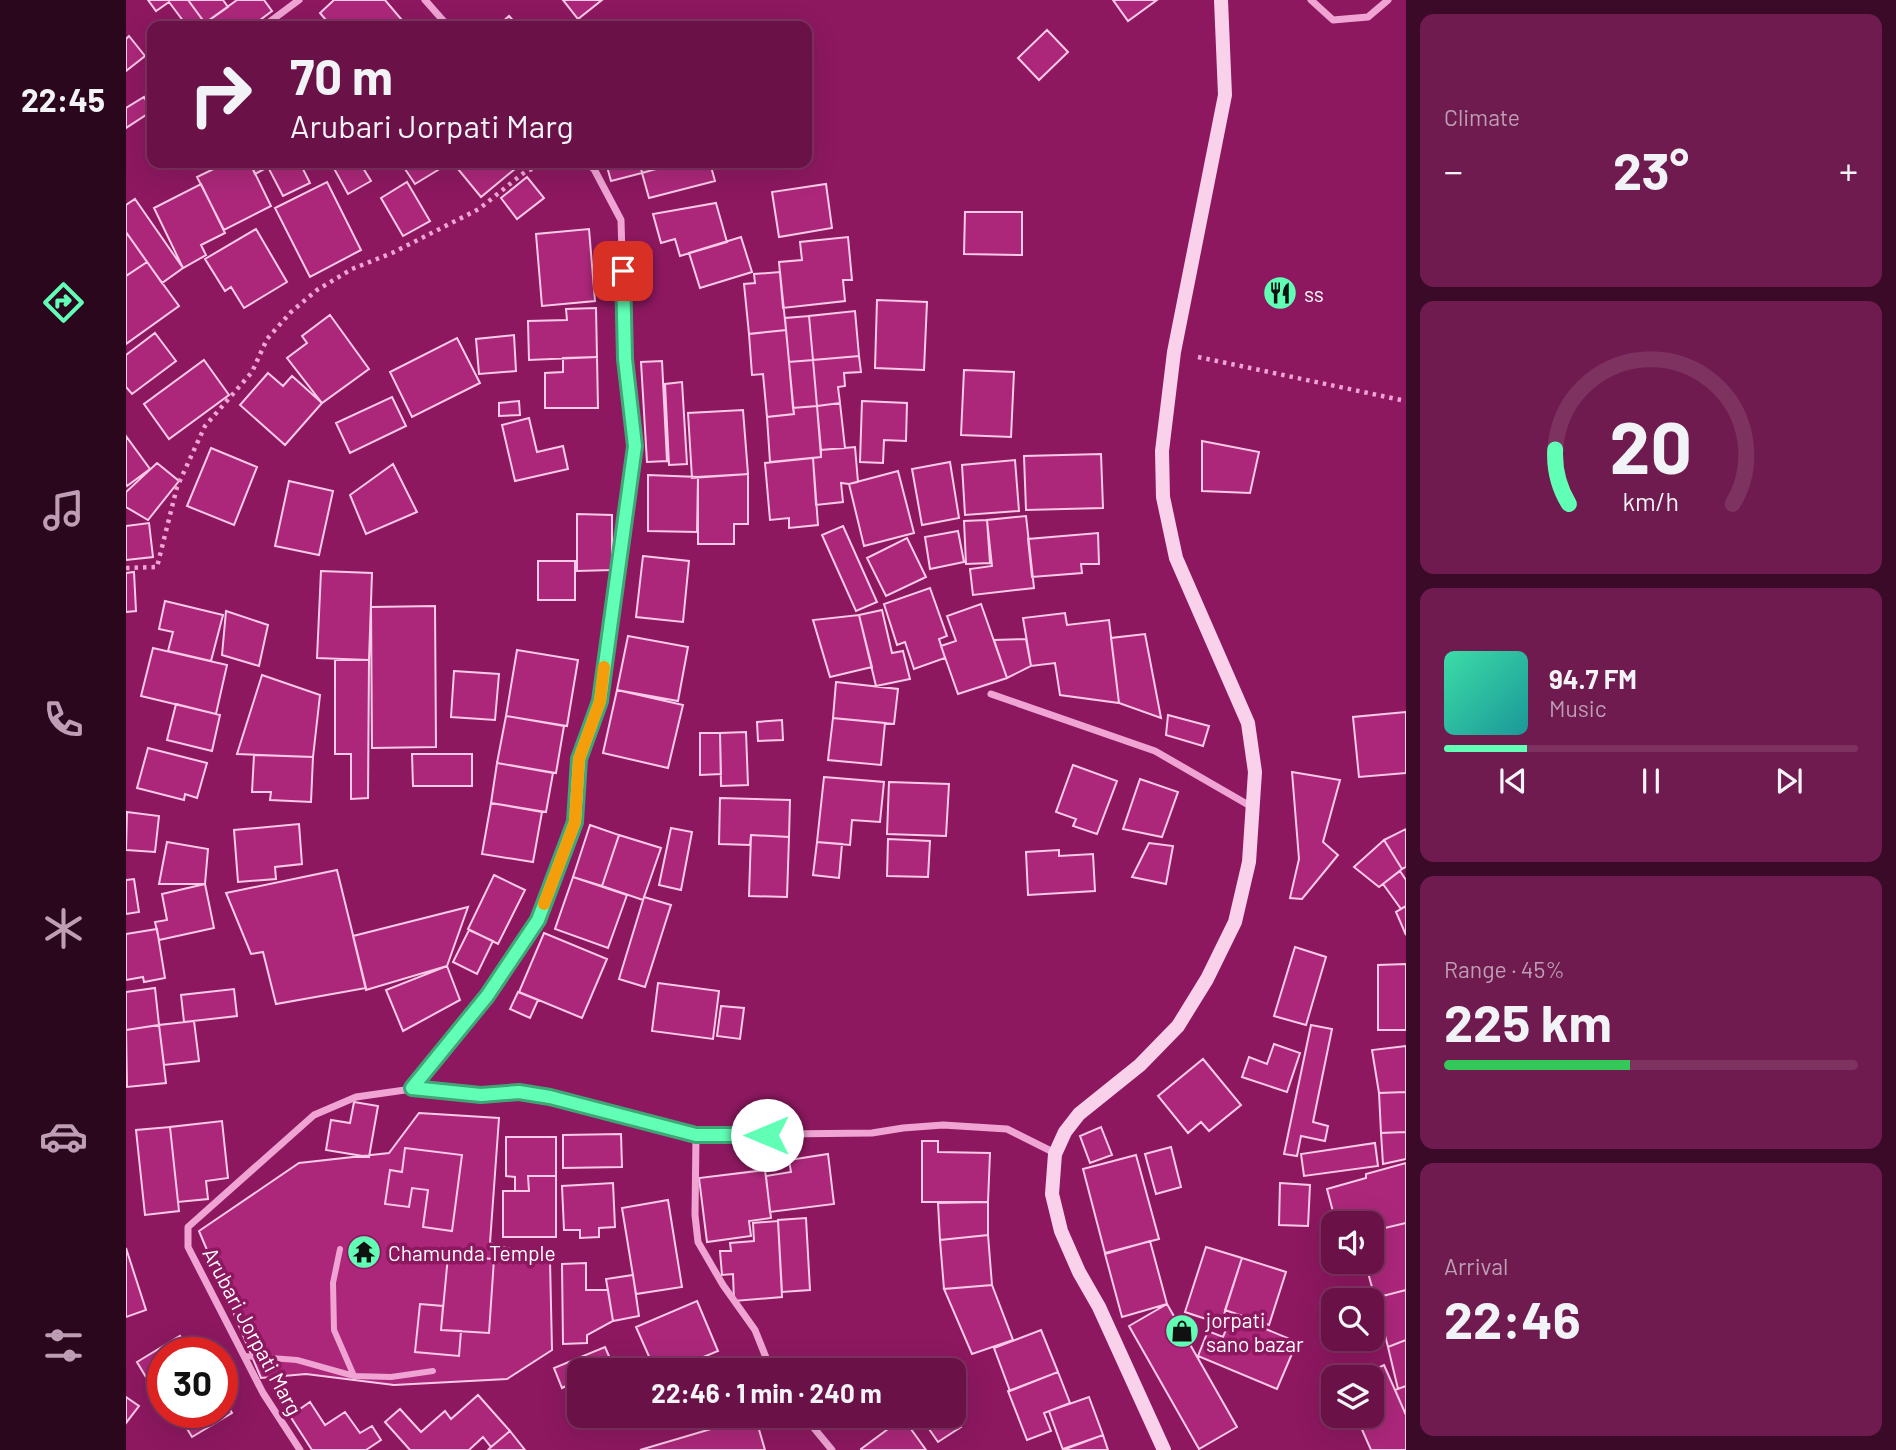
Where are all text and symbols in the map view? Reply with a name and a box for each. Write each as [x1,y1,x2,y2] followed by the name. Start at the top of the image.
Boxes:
[290,46,393,105] text: 70 m
[175,49,266,140] icon: right
[21,80,105,118] text: 22:45
[1444,103,1520,131] text: Climate
[290,106,574,144] text: Arubari Jorpati Marg
[1613,138,1689,200] text: 23°
[1444,147,1463,193] text: −
[1839,147,1858,193] text: +
[593,241,653,301] pin
[604,252,642,290] icon: arrive
[1261,274,1299,312] restaurant icon: ss
[39,278,88,327] icon: directions
[1304,281,1324,306] place label: ss
[1610,401,1692,489] text: 20
[39,486,88,535] icon: music
[1623,486,1679,516] text: km/h
[1549,663,1637,694] text: 94.7 FM
[1549,694,1607,722] text: Music
[39,695,88,744] icon: phone
[1494,762,1532,800] icon: previous
[1632,762,1670,800] icon: pause
[1770,762,1808,800] icon: next
[39,904,88,953] icon: climate
[1444,955,1565,983] text: Range · 45%
[1444,990,1612,1052] text: 225 km
[730,1098,804,1172] position arrow
[39,1112,88,1161] icon: car
[1321,1211,1384,1428] map controls
[1321,1211,1384,1274] button: sound
[345,1233,383,1271] temple icon: Chamunda Temple
[388,1240,556,1265] place label: Chamunda Temple
[198,1243,308,1419] street label: Arubari Jorpati Marg
[1444,1252,1508,1280] text: Arrival
[1444,1287,1581,1349] text: 22:46
[1321,1288,1384,1351] button: search
[1205,1307,1304,1356] place label: jorpati sano bazar
[1163,1312,1201,1350] shop icon: jorpati sano bazar
[39,1321,88,1370] icon: filters
[147,1337,238,1428] speed limit sign: 30
[1321,1365,1384,1428] button: layers
[651,1377,882,1408] text: 22:46 · 1 min · 240 m

